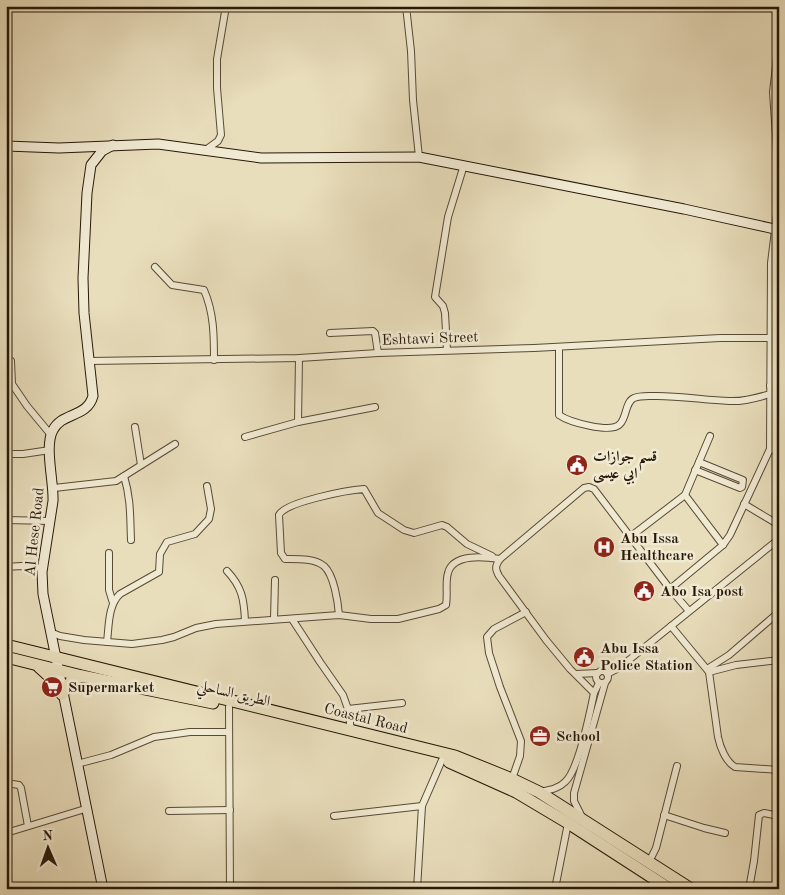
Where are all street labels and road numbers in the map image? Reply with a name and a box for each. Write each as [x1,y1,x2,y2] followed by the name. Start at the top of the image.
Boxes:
[381,330,479,349] street label: Eshtawi Street
[23,487,48,577] street label: Al Hese Road
[195,679,271,715] street label: الطريق الساحلي
[322,702,409,737] street label: Coastal Road

